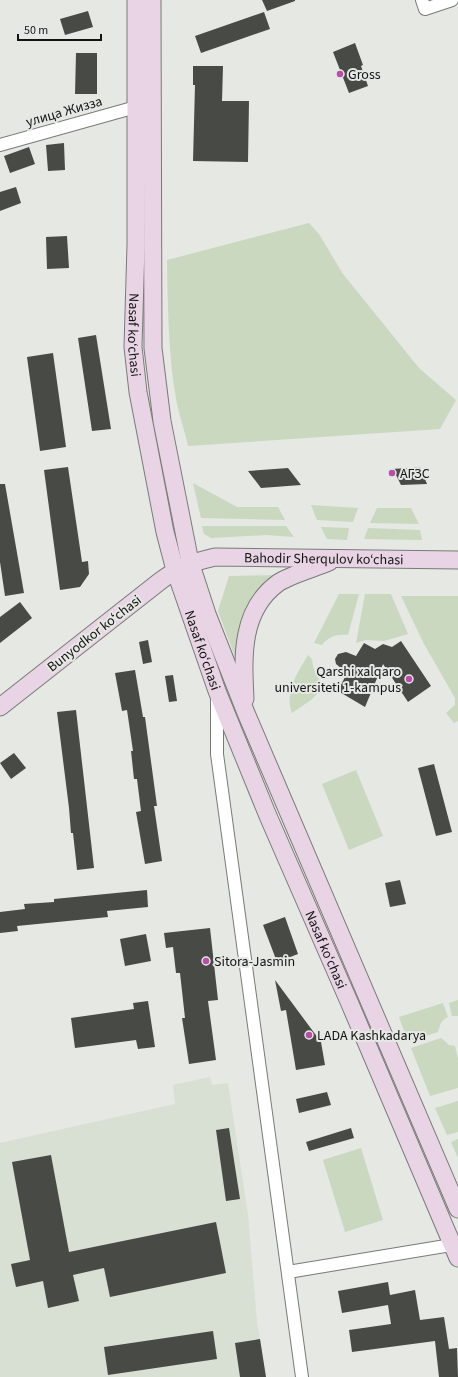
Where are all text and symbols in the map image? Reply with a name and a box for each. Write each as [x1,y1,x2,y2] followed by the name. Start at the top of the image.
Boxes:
[18,16,101,42] scale bar
[24,22,48,39] text: 50 m
[348,65,381,85] place label: Gross
[335,69,345,79] marker: Gross
[24,92,105,132] street label: улица Жизза
[122,293,145,378] street label: Nasaf ko‘chasi
[400,464,430,484] place label: АГЗС
[387,468,397,478] marker: АГЗС
[244,548,404,570] street label: Bahodir Sherqulov ko‘chasi
[43,591,146,677] street label: Bunyodkor koʻchasi
[179,608,225,693] street label: Nasaf ko‘chasi
[274,662,401,698] place label: Qarshi xalqaro universiteti 1-kampus
[404,674,414,684] marker: Qarshi xalqaro universiteti 1-kampus
[299,908,351,992] street label: Nasaf ko‘chasi
[214,952,295,972] place label: Sitora-Jasmin
[201,956,211,966] marker: Sitora-Jasmin
[317,1026,426,1046] place label: LADA Kashkadarya
[304,1030,314,1040] marker: LADA Kashkadarya

